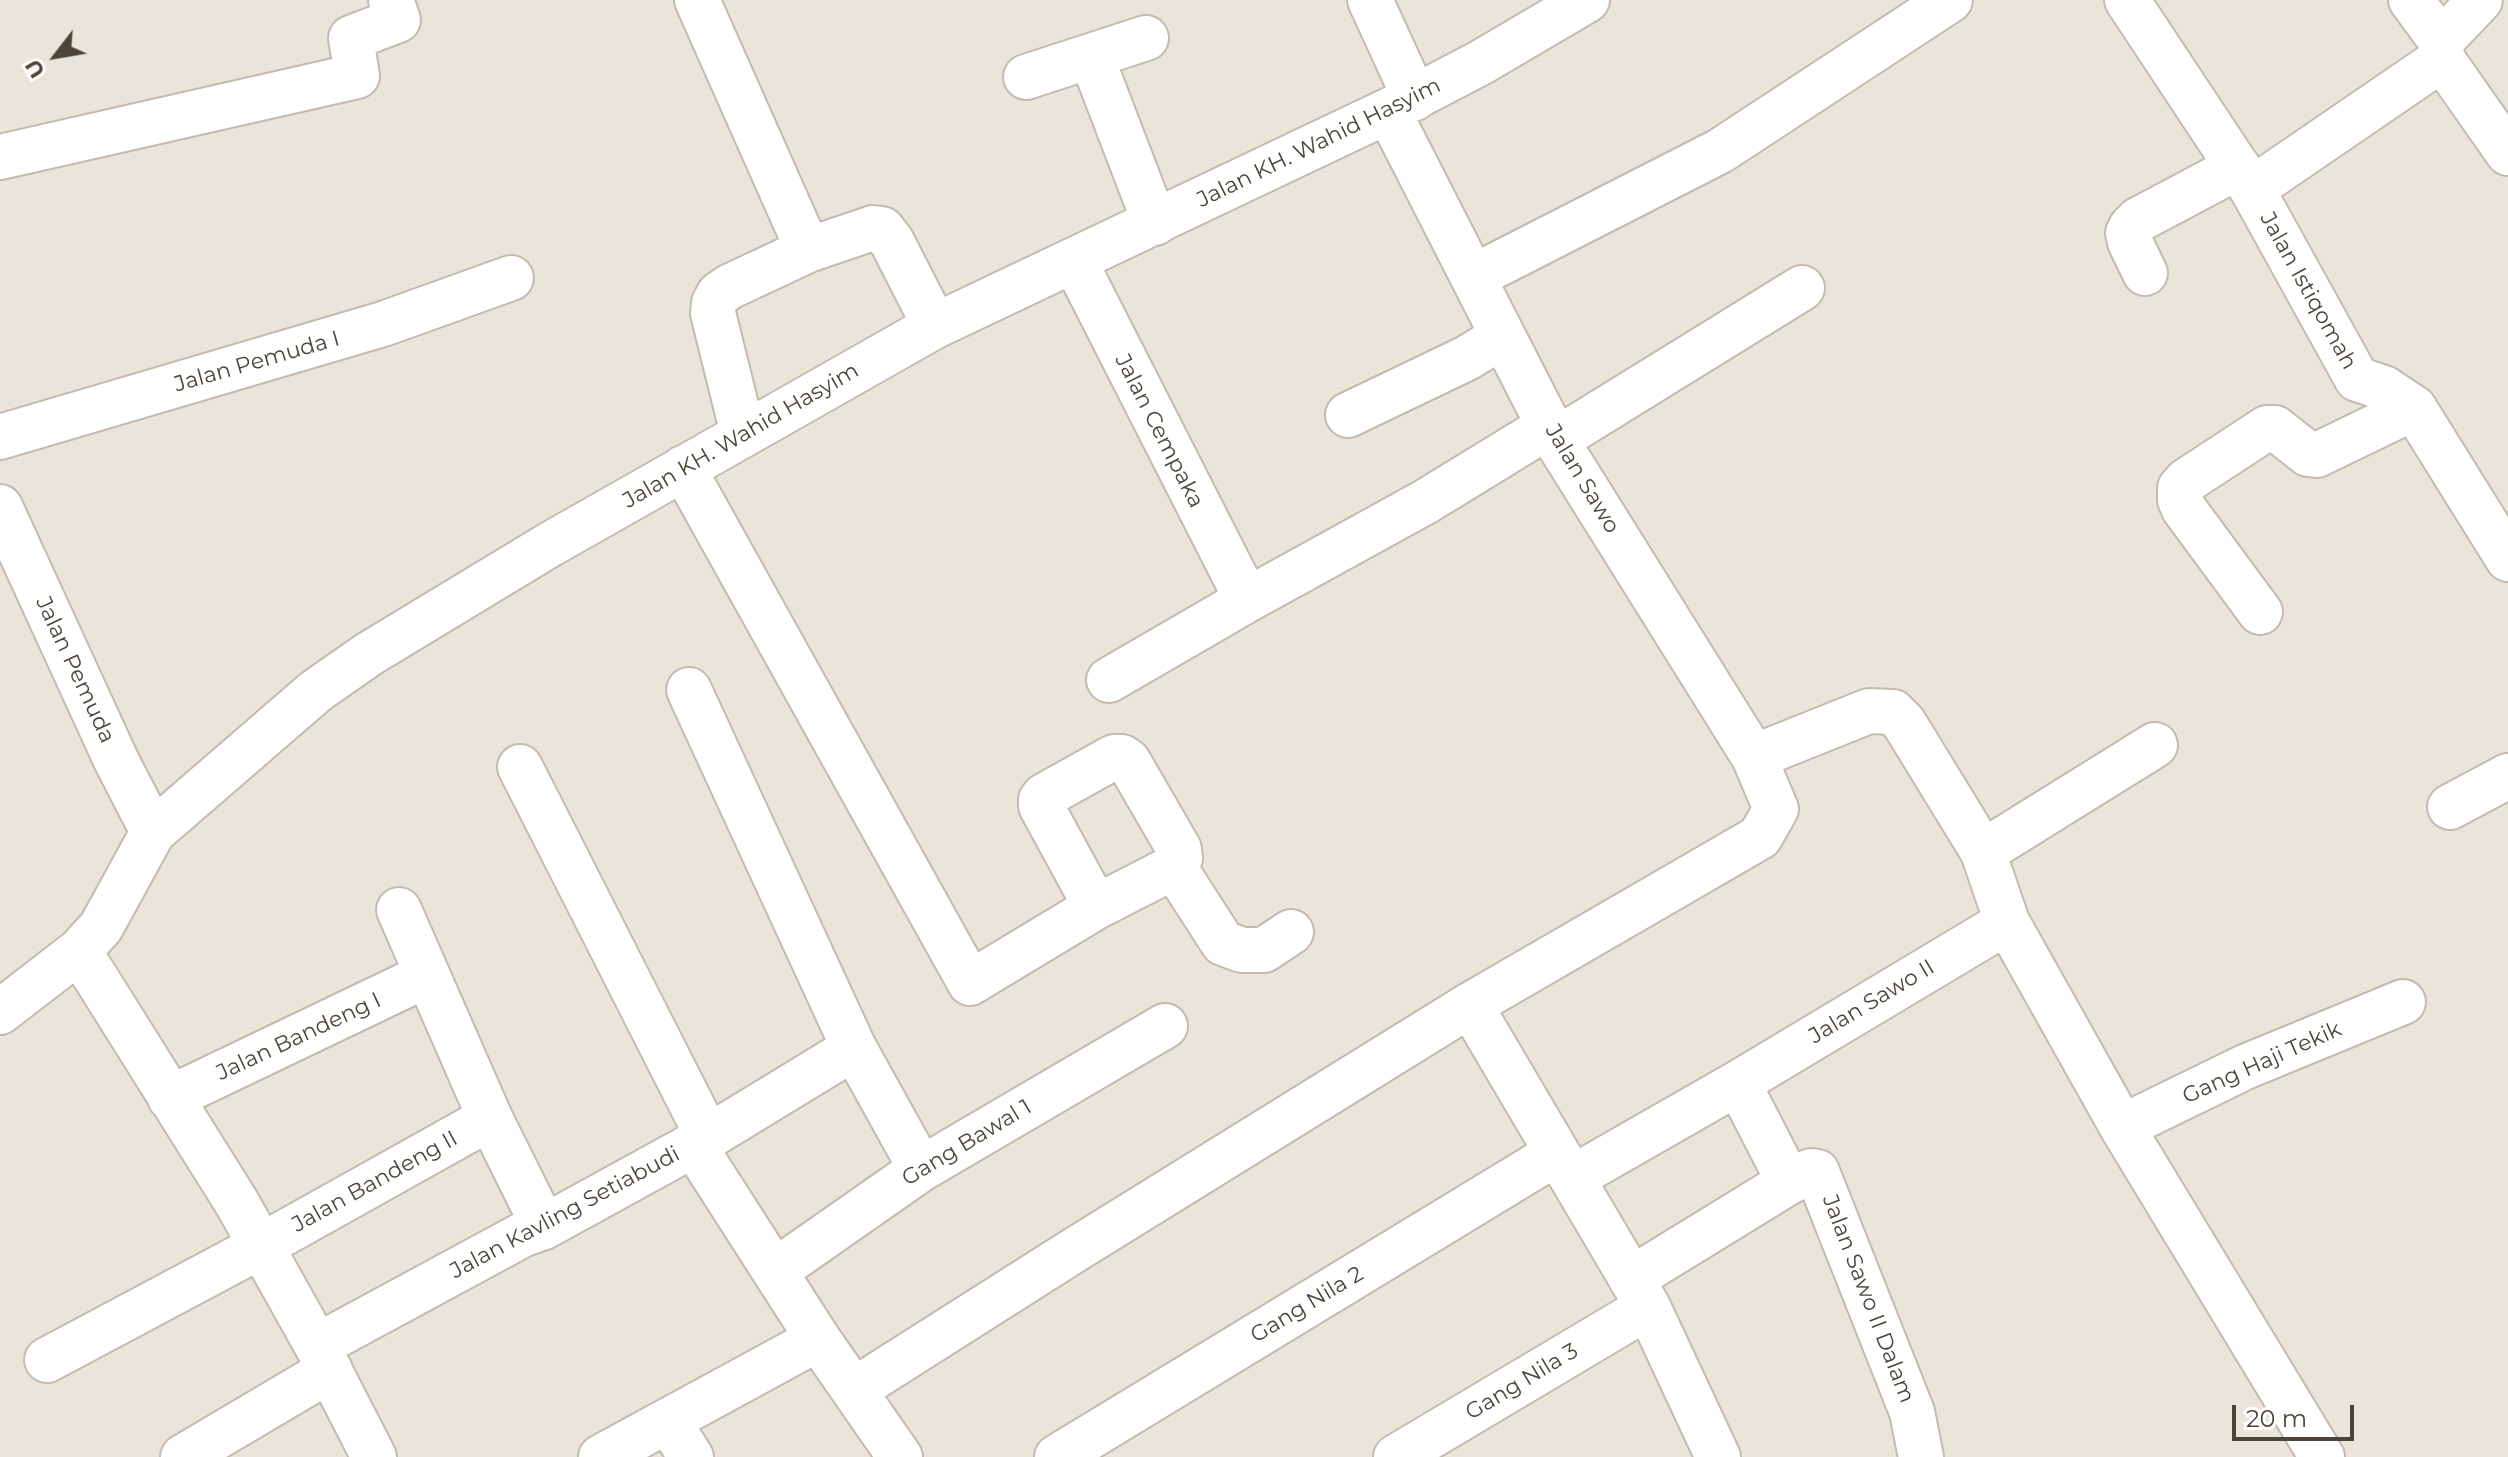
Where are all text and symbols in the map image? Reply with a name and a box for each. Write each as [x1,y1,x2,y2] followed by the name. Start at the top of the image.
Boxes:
[16,16,96,96] north arrow
[19,54,51,83] text: U
[1193,72,1445,214] street label: Jalan KH. Wahid Hasyim
[2254,208,2362,374] street label: Jalan Istiqomah
[171,326,343,398] street label: Jalan Pemuda I
[1109,350,1209,512] street label: Jalan Cempaka
[618,358,864,514] street label: Jalan KH. Wahid Hasyim
[1539,420,1625,538] street label: Jalan Sawo
[30,593,120,747] street label: Jalan Pemuda
[1804,954,1940,1050] street label: Jalan Sawo II
[213,987,385,1087] street label: Jalan Bandeng I
[2178,1016,2346,1110] street label: Gang Haji Tekik
[897,1094,1037,1192] street label: Gang Bawal 1
[288,1126,462,1238] street label: Jalan Bandeng II
[446,1141,684,1285] street label: Jalan Kavling Setiabudi
[1816,1191,1920,1407] street label: Jalan Sawo II Dalam
[1246,1261,1368,1349] street label: Gang Nila 2
[1461,1338,1583,1426] street label: Gang Nila 3
[2236,1389,2358,1439] scale bar
[2246,1404,2307,1433] text: 20 m

